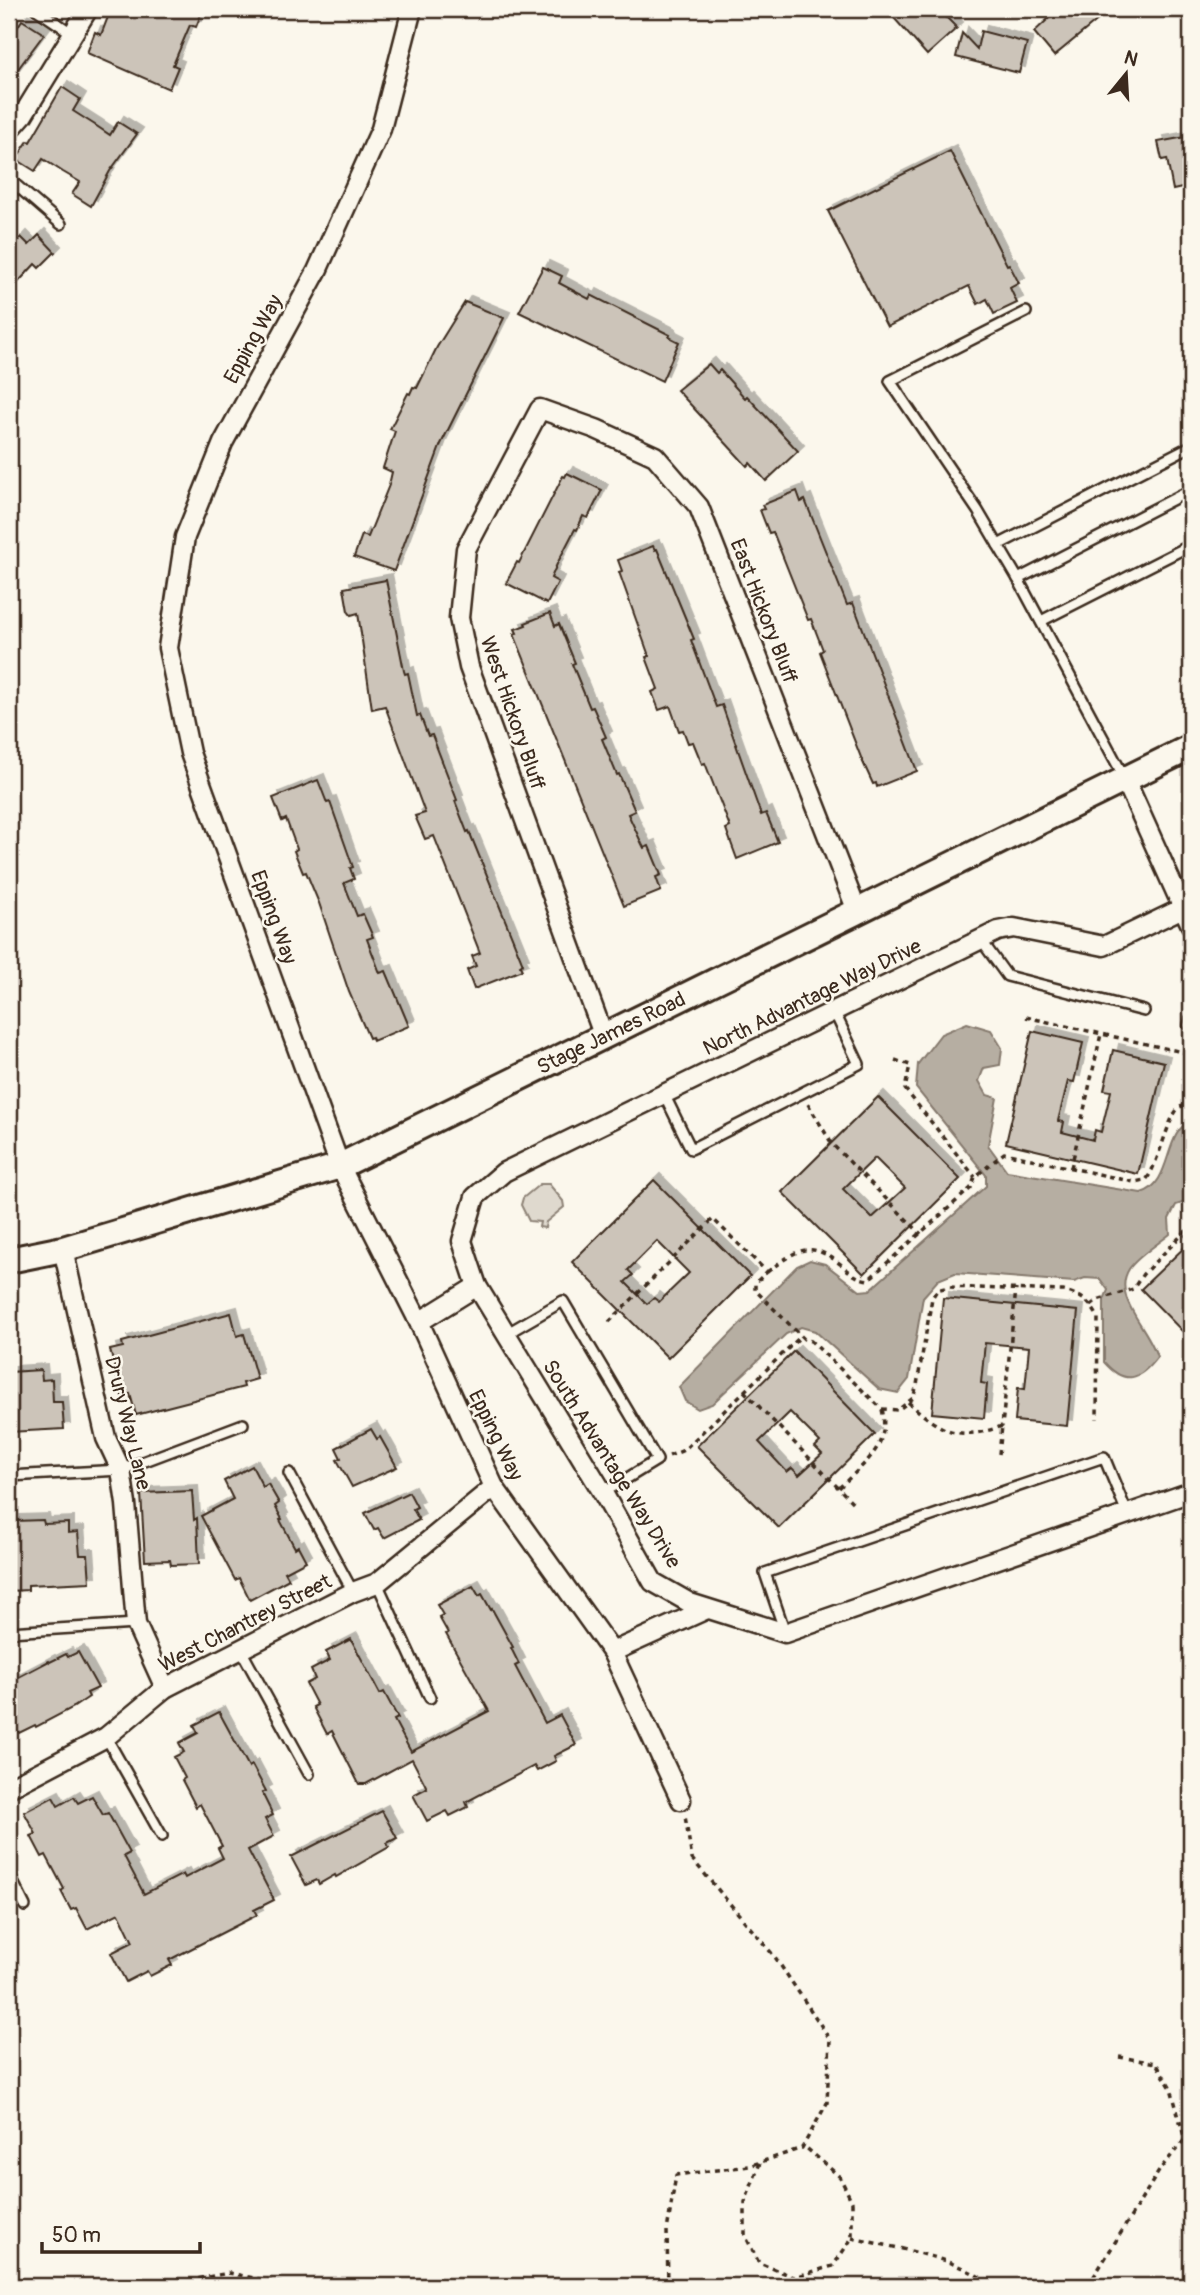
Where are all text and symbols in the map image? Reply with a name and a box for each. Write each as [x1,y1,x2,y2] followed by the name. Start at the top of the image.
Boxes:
[1092,38,1162,108] north arrow
[1121,45,1141,72] text: N
[218,290,289,389] street label: Epping Way
[724,535,804,688] street label: East Hickory Bluff
[474,633,552,794] street label: West Hickory Bluff
[244,867,303,968] street label: Epping Way
[699,932,926,1062] street label: North Advantage Way Drive
[532,986,690,1081] street label: Stage James Road
[98,1354,157,1493] street label: Drury Way Lane
[536,1355,687,1574] street label: South Advantage Way Drive
[462,1385,529,1485] street label: Epping Way
[154,1568,337,1679] street label: West Chantrey Street
[42,2211,200,2255] scale bar
[52,2222,101,2249] text: 50 m

